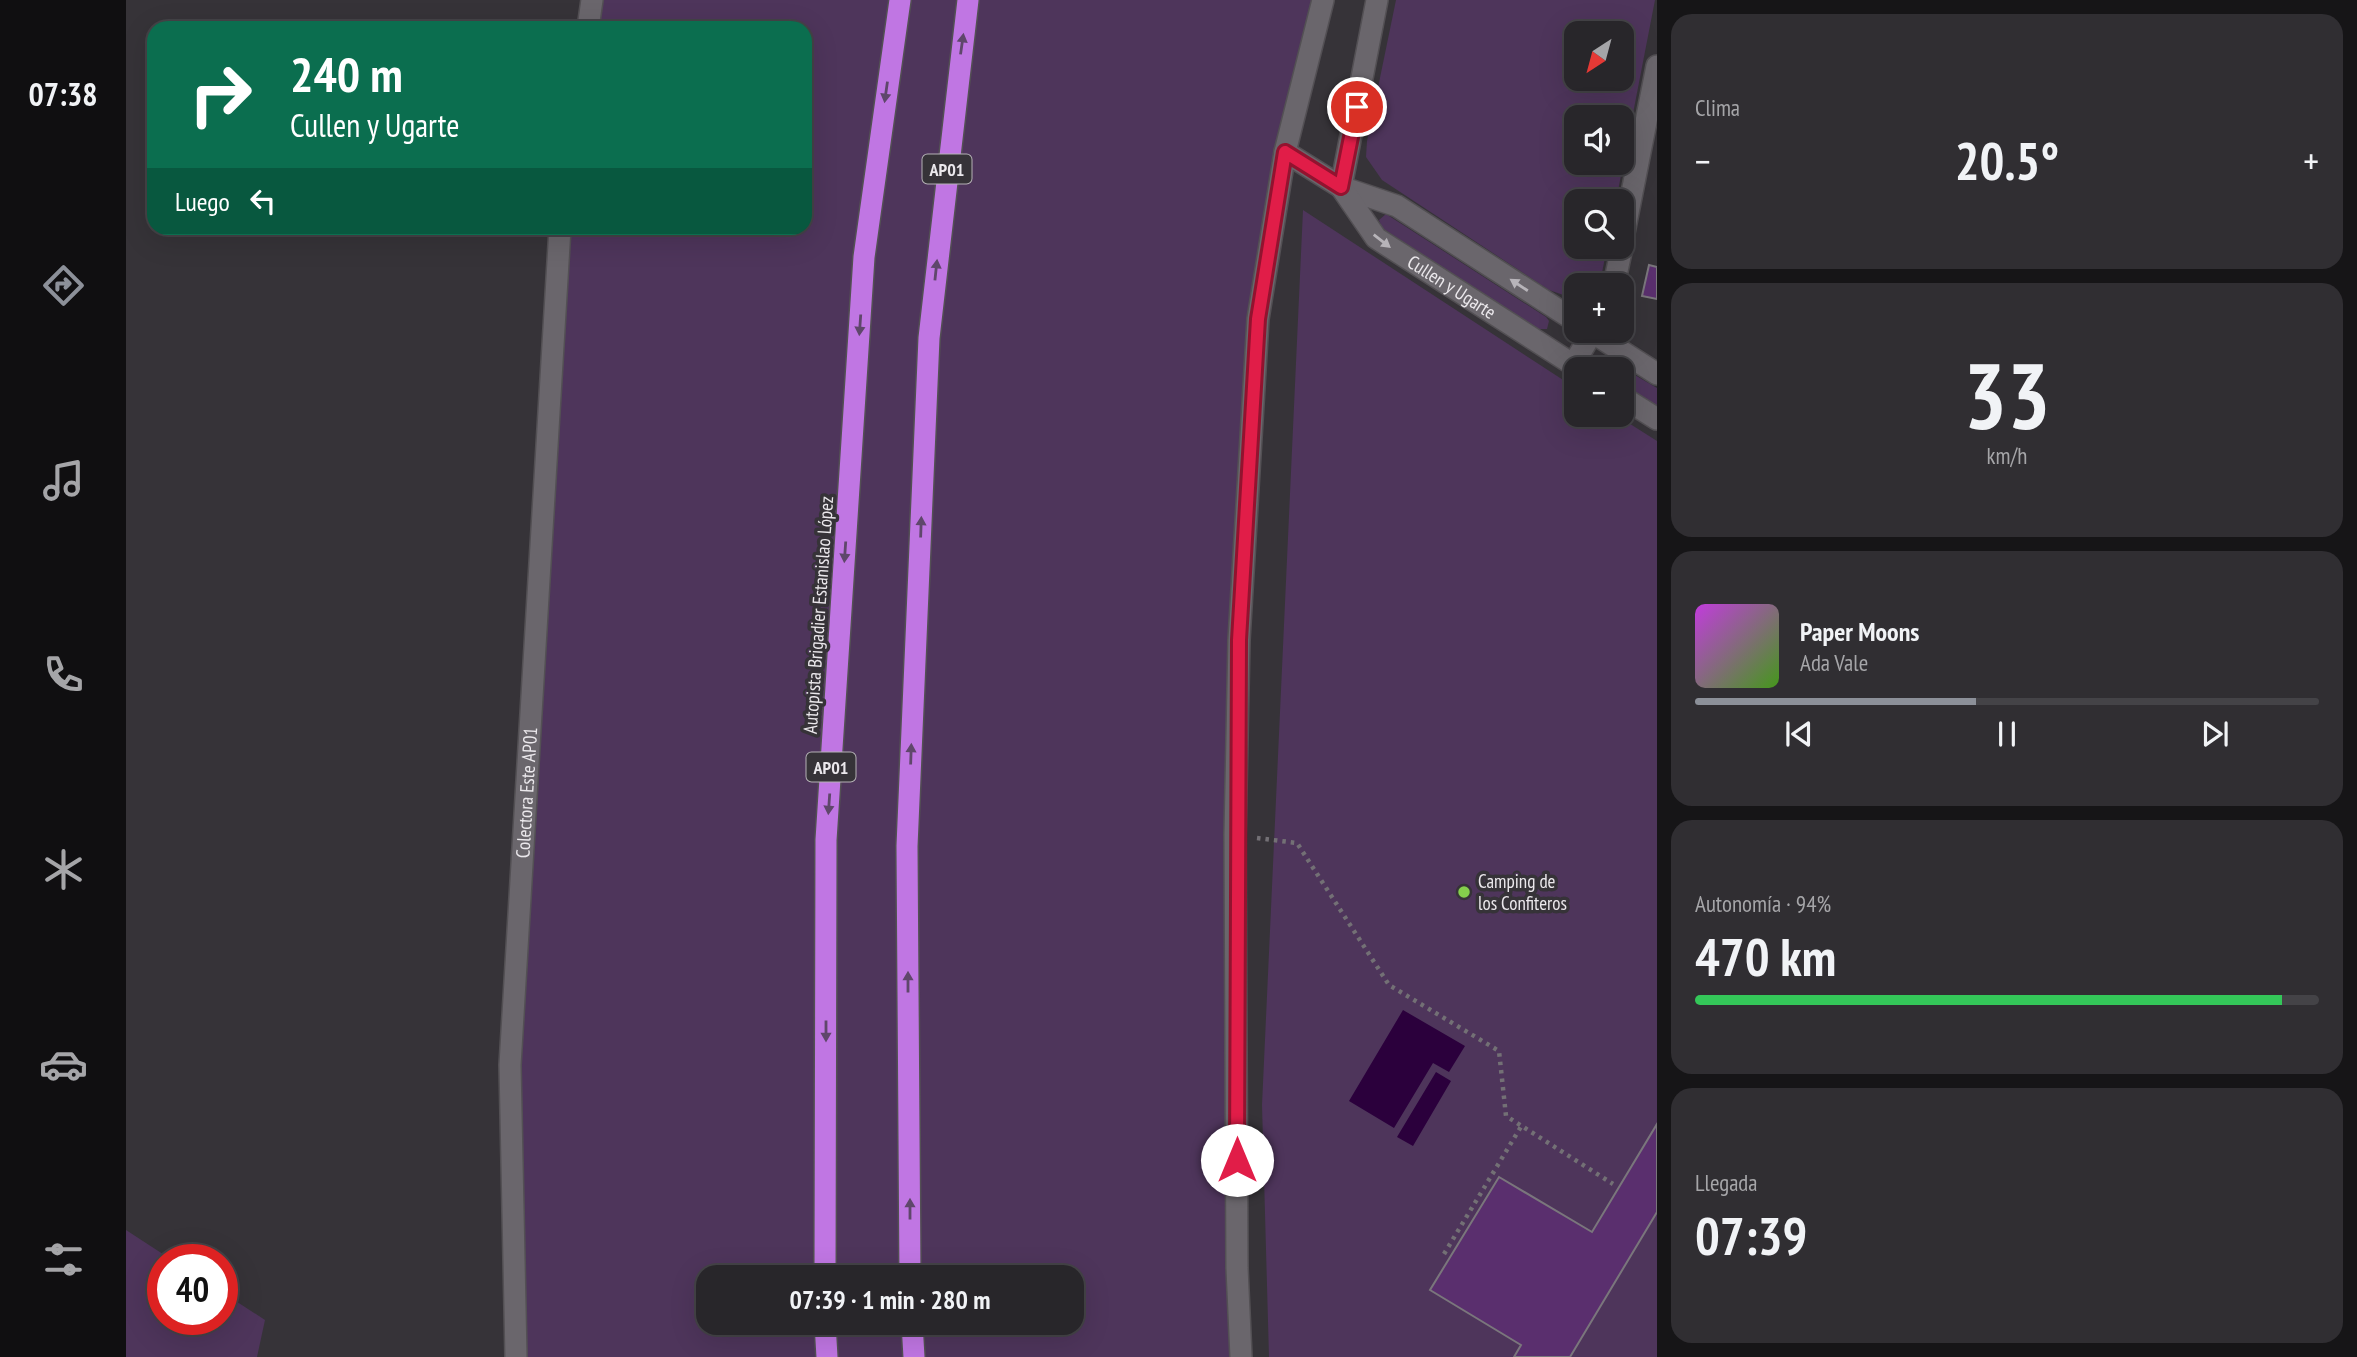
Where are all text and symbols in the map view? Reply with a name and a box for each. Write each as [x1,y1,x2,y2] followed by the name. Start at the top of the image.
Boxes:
[1564,21,1634,91] north arrow
[1564,21,1634,427] map controls
[957,33,968,55] one-way arrow
[290,42,403,106] text: 240 m
[175,49,266,140] icon: right
[28,73,98,115] text: 07:38
[1327,77,1387,137] pin
[881,81,892,103] one-way arrow
[1338,88,1376,126] icon: arrive
[1695,93,1740,122] text: Clima
[290,104,459,146] text: Cullen y Ugarte
[1564,105,1634,175] button: sound
[1955,127,2059,194] text: 20.5°
[1695,136,1711,185] text: −
[2303,136,2319,185] text: +
[922,154,972,184] road number: AP01
[244,182,282,220] icon: left
[175,185,230,218] text: Luego
[1564,189,1634,259] button: search
[1373,233,1391,248] one-way arrow
[1403,249,1501,324] street label: Cullen y Ugarte
[931,259,942,281] one-way arrow
[39,261,88,310] icon: directions
[1564,273,1634,343] button: +
[1510,279,1529,292] one-way arrow
[854,314,865,336] one-way arrow
[1964,336,2051,454] text: 33
[1564,357,1634,427] button: −
[1987,441,2027,470] text: km/h
[39,456,88,505] icon: music
[798,495,838,735] street label: Autopista Brigadier Estanislao López
[915,516,926,538] one-way arrow
[839,541,850,563] one-way arrow
[1800,615,1919,648] text: Paper Moons
[1800,648,1868,677] text: Ada Vale
[39,650,88,699] icon: phone
[1780,715,1818,753] icon: previous
[1988,715,2026,753] icon: pause
[2196,715,2234,753] icon: next
[510,726,542,859] street label: Colectora Este AP01
[906,743,917,765] one-way arrow
[806,752,856,782] road number: AP01
[823,793,834,815] one-way arrow
[39,845,88,894] icon: climate
[1478,869,1567,915] place label: Camping de los Confiteros
[1456,884,1472,900] marker: Camping de los Confiteros
[1695,889,1831,918] text: Autonomía · 94%
[1695,923,1836,990] text: 470 km
[902,971,914,993] one-way arrow
[820,1020,832,1042] one-way arrow
[39,1040,88,1089] icon: car
[1200,1123,1274,1197] position arrow
[1695,1168,1758,1197] text: Llegada
[904,1198,916,1220] one-way arrow
[1695,1202,1807,1269] text: 07:39
[39,1235,88,1284] icon: filters
[147,1244,238,1335] speed limit sign: 40
[790,1283,990,1316] text: 07:39 · 1 min · 280 m

